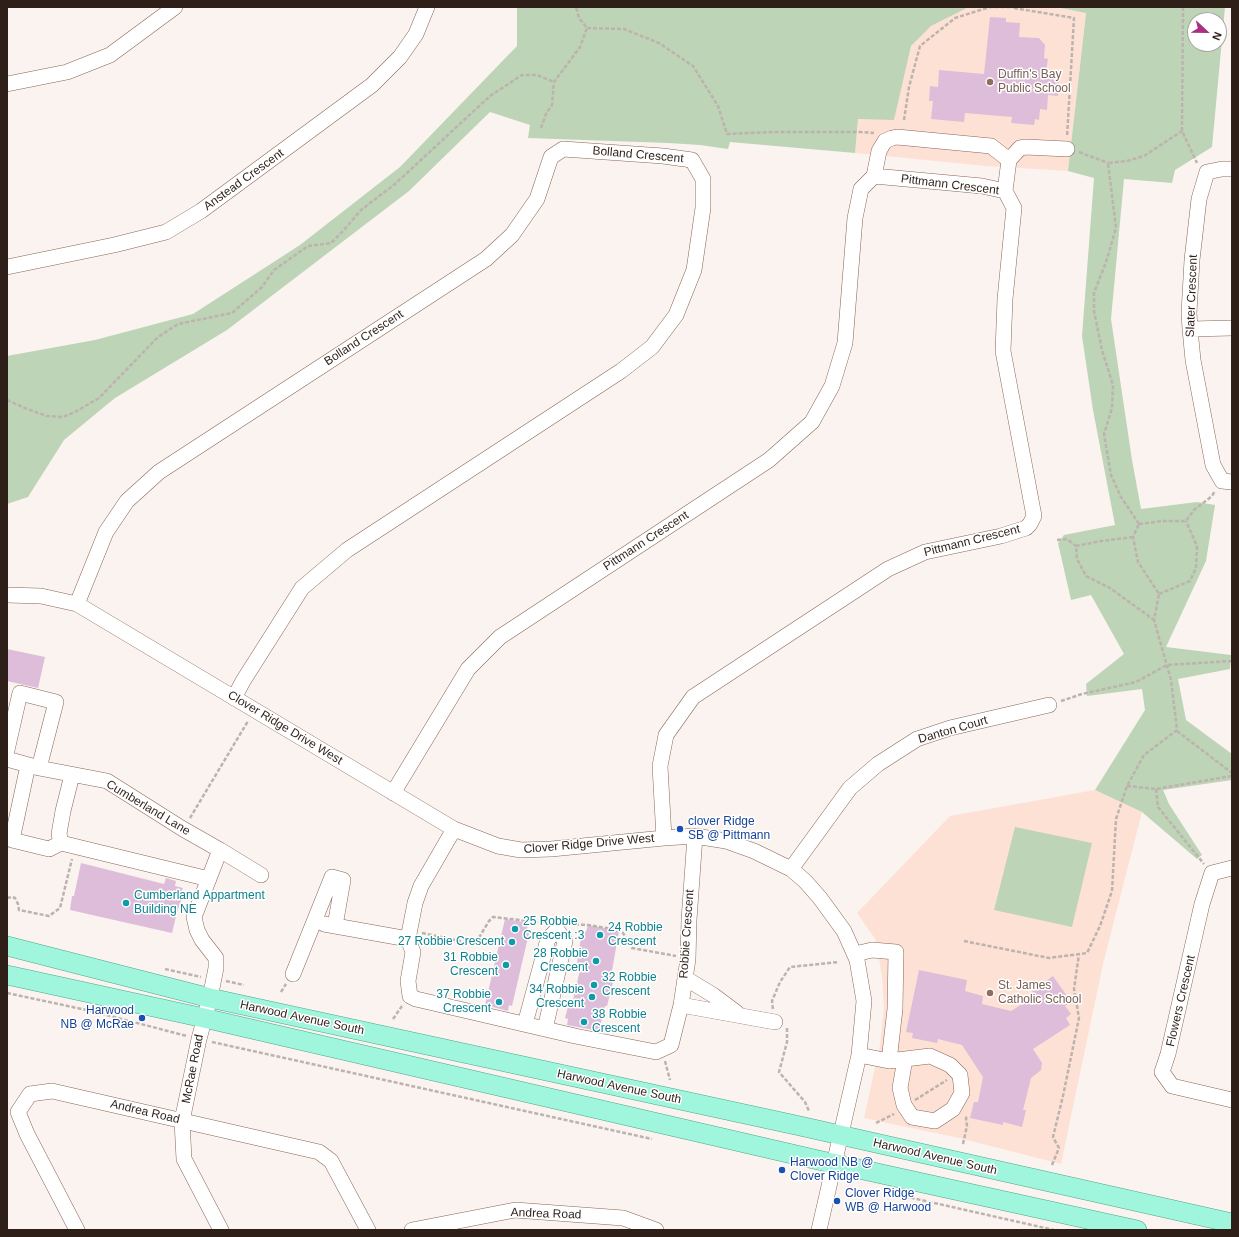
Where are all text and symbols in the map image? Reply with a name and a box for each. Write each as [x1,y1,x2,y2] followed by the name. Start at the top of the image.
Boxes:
[1187,12,1227,52] north arrow
[1210,30,1224,42] text: N
[998,68,1071,96] place label: Duffin's Bay Public School
[985,77,995,87] marker: Duffin's Bay Public School
[592,144,684,166] street label: Bolland Crescent
[201,146,287,214] street label: Anstead Crescent
[900,172,1000,198] street label: Pittmann Crescent
[1183,254,1201,338] street label: Slater Crescent
[322,307,406,369] street label: Bolland Crescent
[601,508,691,574] street label: Pittmann Crescent
[922,522,1022,560] street label: Pittmann Crescent
[225,688,345,768] street label: Clover Ridge Drive West
[917,713,989,747] street label: Danton Court
[103,777,193,839] street label: Cumberland Lane
[688,815,770,843] place label: clover Ridge SB @ Pittmann
[675,824,685,834] marker: clover Ridge SB @ Pittmann
[523,831,655,857] street label: Clover Ridge Drive West
[134,889,265,917] place label: Cumberland Appartment Building NE
[677,889,697,979] street label: Robbie Crescent
[121,898,131,908] marker: Cumberland Appartment Building NE
[523,915,584,943] place label: 25 Robbie Crescent :3
[608,921,663,949] place label: 24 Robbie Crescent
[510,924,520,934] marker: 25 Robbie Crescent :3
[595,930,605,940] marker: 24 Robbie Crescent
[398,935,504,949] place label: 27 Robbie Crescent
[507,937,517,947] marker: 27 Robbie Crescent
[533,947,588,975] place label: 28 Robbie Crescent
[443,951,498,979] place label: 31 Robbie Crescent
[1163,954,1199,1048] street label: Flowers Crescent
[591,956,601,966] marker: 28 Robbie Crescent
[501,960,511,970] marker: 31 Robbie Crescent
[602,971,657,999] place label: 32 Robbie Crescent
[998,979,1081,1007] place label: St. James Catholic School
[589,980,599,990] marker: 32 Robbie Crescent
[529,983,584,1011] place label: 34 Robbie Crescent
[436,988,491,1016] place label: 37 Robbie Crescent
[985,988,995,998] marker: St. James Catholic School
[587,992,597,1002] marker: 34 Robbie Crescent
[494,997,504,1007] marker: 37 Robbie Crescent
[239,998,365,1038] street label: Harwood Avenue South
[60,1004,134,1032] place label: Harwood NB @ McRae
[592,1008,647,1036] place label: 38 Robbie Crescent
[137,1013,147,1023] marker: Harwood NB @ McRae
[579,1017,589,1027] marker: 38 Robbie Crescent
[179,1033,207,1105] street label: McRae Road
[556,1067,682,1107] street label: Harwood Avenue South
[109,1097,181,1127] street label: Andrea Road
[872,1136,998,1178] street label: Harwood Avenue South
[790,1156,874,1184] place label: Harwood NB @ Clover Ridge
[777,1165,787,1175] marker: Harwood NB @ Clover Ridge
[845,1187,931,1215] place label: Clover Ridge WB @ Harwood
[832,1196,842,1206] marker: Clover Ridge WB @ Harwood
[510,1206,582,1222] street label: Andrea Road

